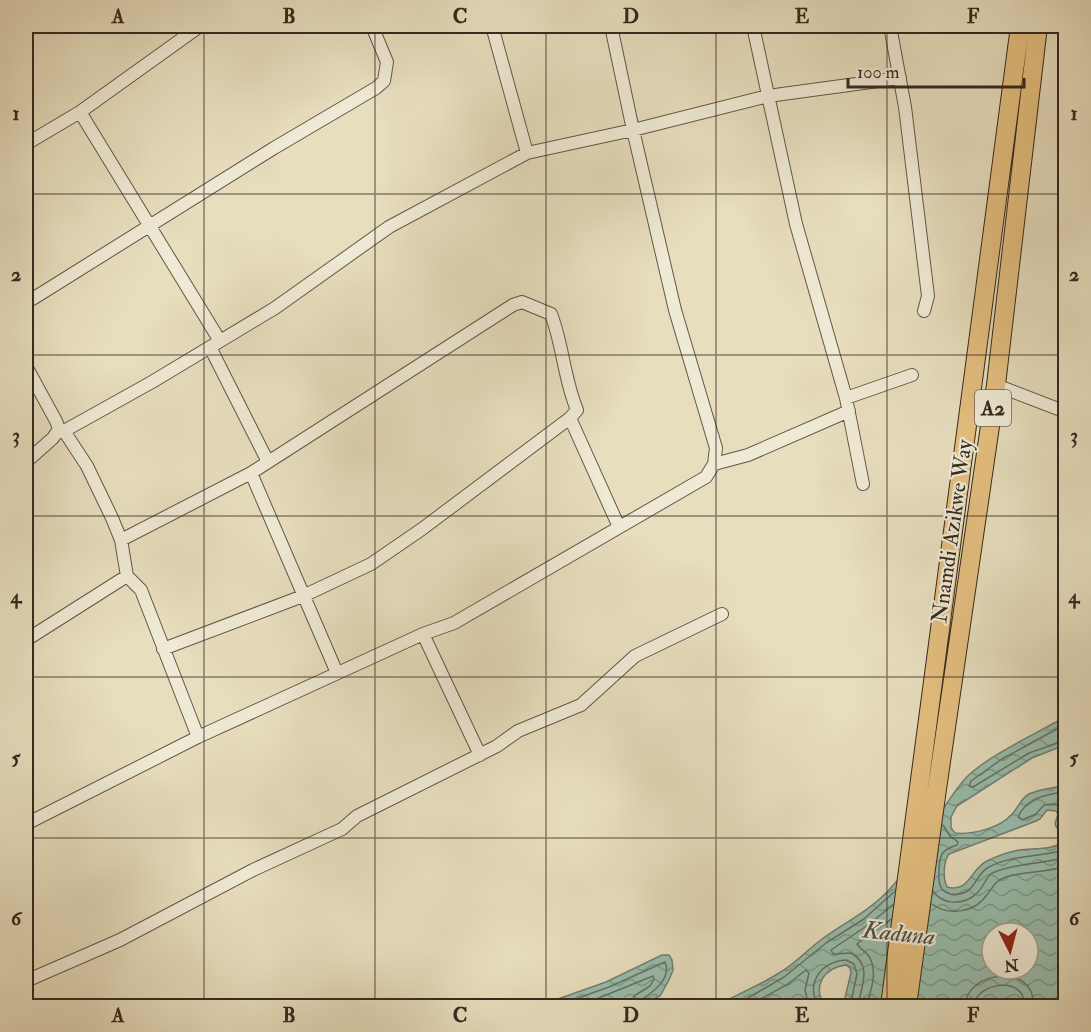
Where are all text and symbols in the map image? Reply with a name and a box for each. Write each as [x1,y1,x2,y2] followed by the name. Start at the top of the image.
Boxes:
[111,4,125,29] text: A
[282,4,296,29] text: B
[453,4,467,29] text: C
[623,4,639,29] text: D
[795,4,810,29] text: E
[967,4,980,29] text: F
[848,51,1024,89] scale bar
[857,61,900,84] text: 100 m
[12,101,20,126] text: 1
[1070,101,1078,126] text: 1
[11,262,21,287] text: 2
[1069,262,1079,287] text: 2
[975,390,1011,426] road number: A2
[12,423,20,448] text: 3
[1070,423,1078,448] text: 3
[925,437,979,625] street label: Nnamdi Azikwe Way
[10,584,23,609] text: 4
[1068,584,1081,609] text: 4
[12,745,22,770] text: 5
[1070,745,1080,770] text: 5
[11,906,23,931] text: 6
[1069,906,1081,931] text: 6
[860,914,937,953] water label: Kaduna
[980,921,1040,981] north arrow
[1003,954,1021,976] text: N
[111,1003,125,1028] text: A
[282,1003,296,1028] text: B
[453,1003,467,1028] text: C
[623,1003,639,1028] text: D
[795,1003,810,1028] text: E
[967,1003,980,1028] text: F

